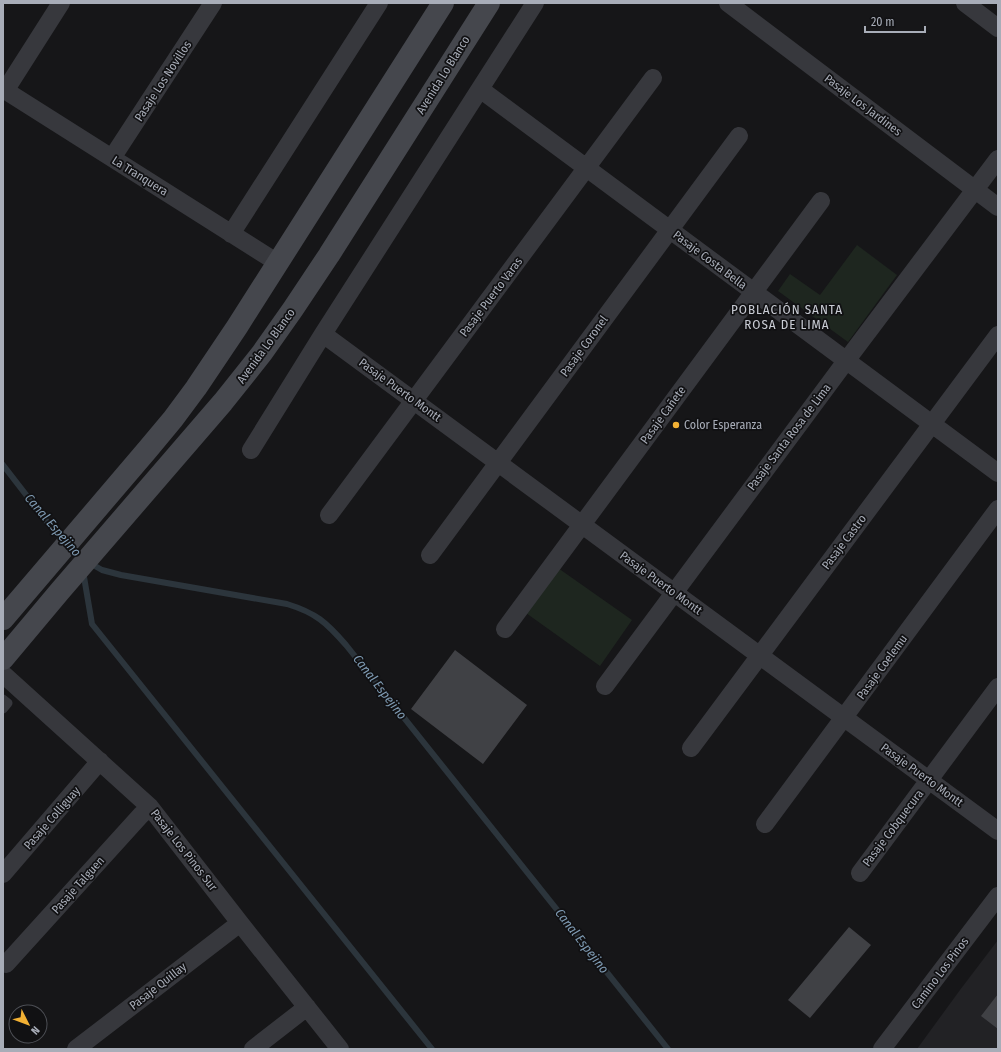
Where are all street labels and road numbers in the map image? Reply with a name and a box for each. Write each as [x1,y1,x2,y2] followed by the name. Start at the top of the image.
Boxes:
[413,33,473,117] street label: Avenida Lo Blanco
[132,38,194,124] street label: Pasaje Los Novillos
[822,71,904,139] street label: Pasaje Los Jardines
[109,153,171,199] street label: La Tranquera
[670,228,750,292] street label: Pasaje Costa Bella
[457,255,525,339] street label: Pasaje Puerto Varas
[234,306,298,386] street label: Avenida Lo Blanco
[557,313,611,379] street label: Pasaje Coronel
[356,355,444,425] street label: Pasaje Puerto Montt
[744,381,834,493] street label: Pasaje Santa Rosa de Lima
[637,383,689,447] street label: Pasaje Cañete
[819,512,869,572] street label: Pasaje Castro
[617,548,705,618] street label: Pasaje Puerto Montt
[854,632,910,702] street label: Pasaje Coelemu
[878,740,966,810] street label: Pasaje Puerto Montt
[21,783,83,852] street label: Pasaje Colliguay
[860,787,926,869] street label: Pasaje Cobquecura
[148,806,221,894] street label: Pasaje Los Pinos Sur
[49,854,107,916] street label: Pasaje Talguen
[909,934,971,1012] street label: Camino Los Pinos
[127,959,190,1013] street label: Pasaje Quillay

